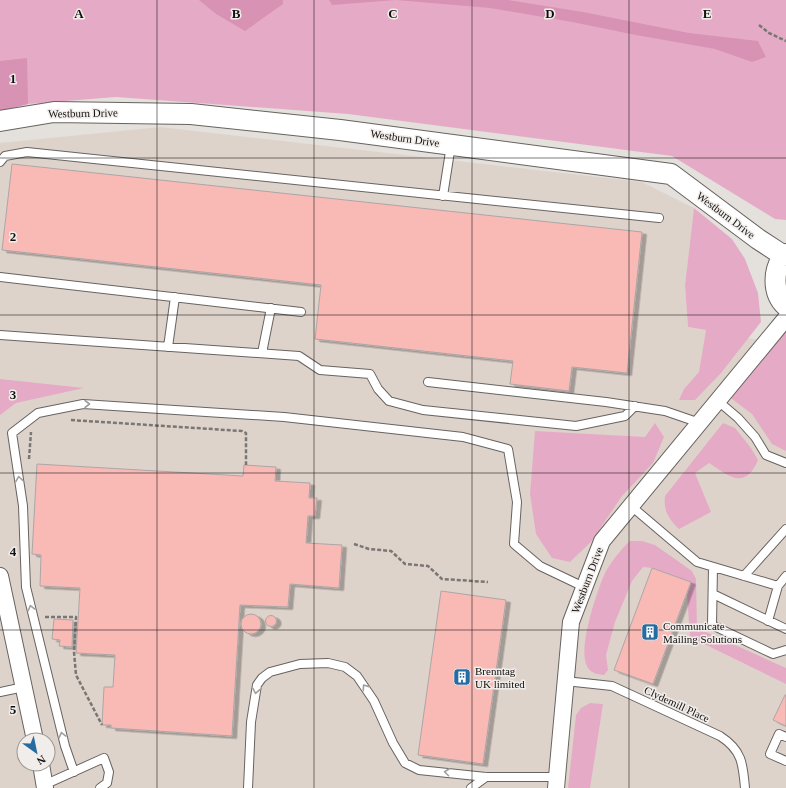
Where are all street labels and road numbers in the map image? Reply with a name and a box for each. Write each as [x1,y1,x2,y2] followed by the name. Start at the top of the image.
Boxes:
[48,106,118,120] street label: Westburn Drive
[370,127,440,149] street label: Westburn Drive
[695,189,758,241] street label: Westburn Drive
[569,545,605,615] street label: Westburn Drive
[642,684,712,724] street label: Clydemill Place

